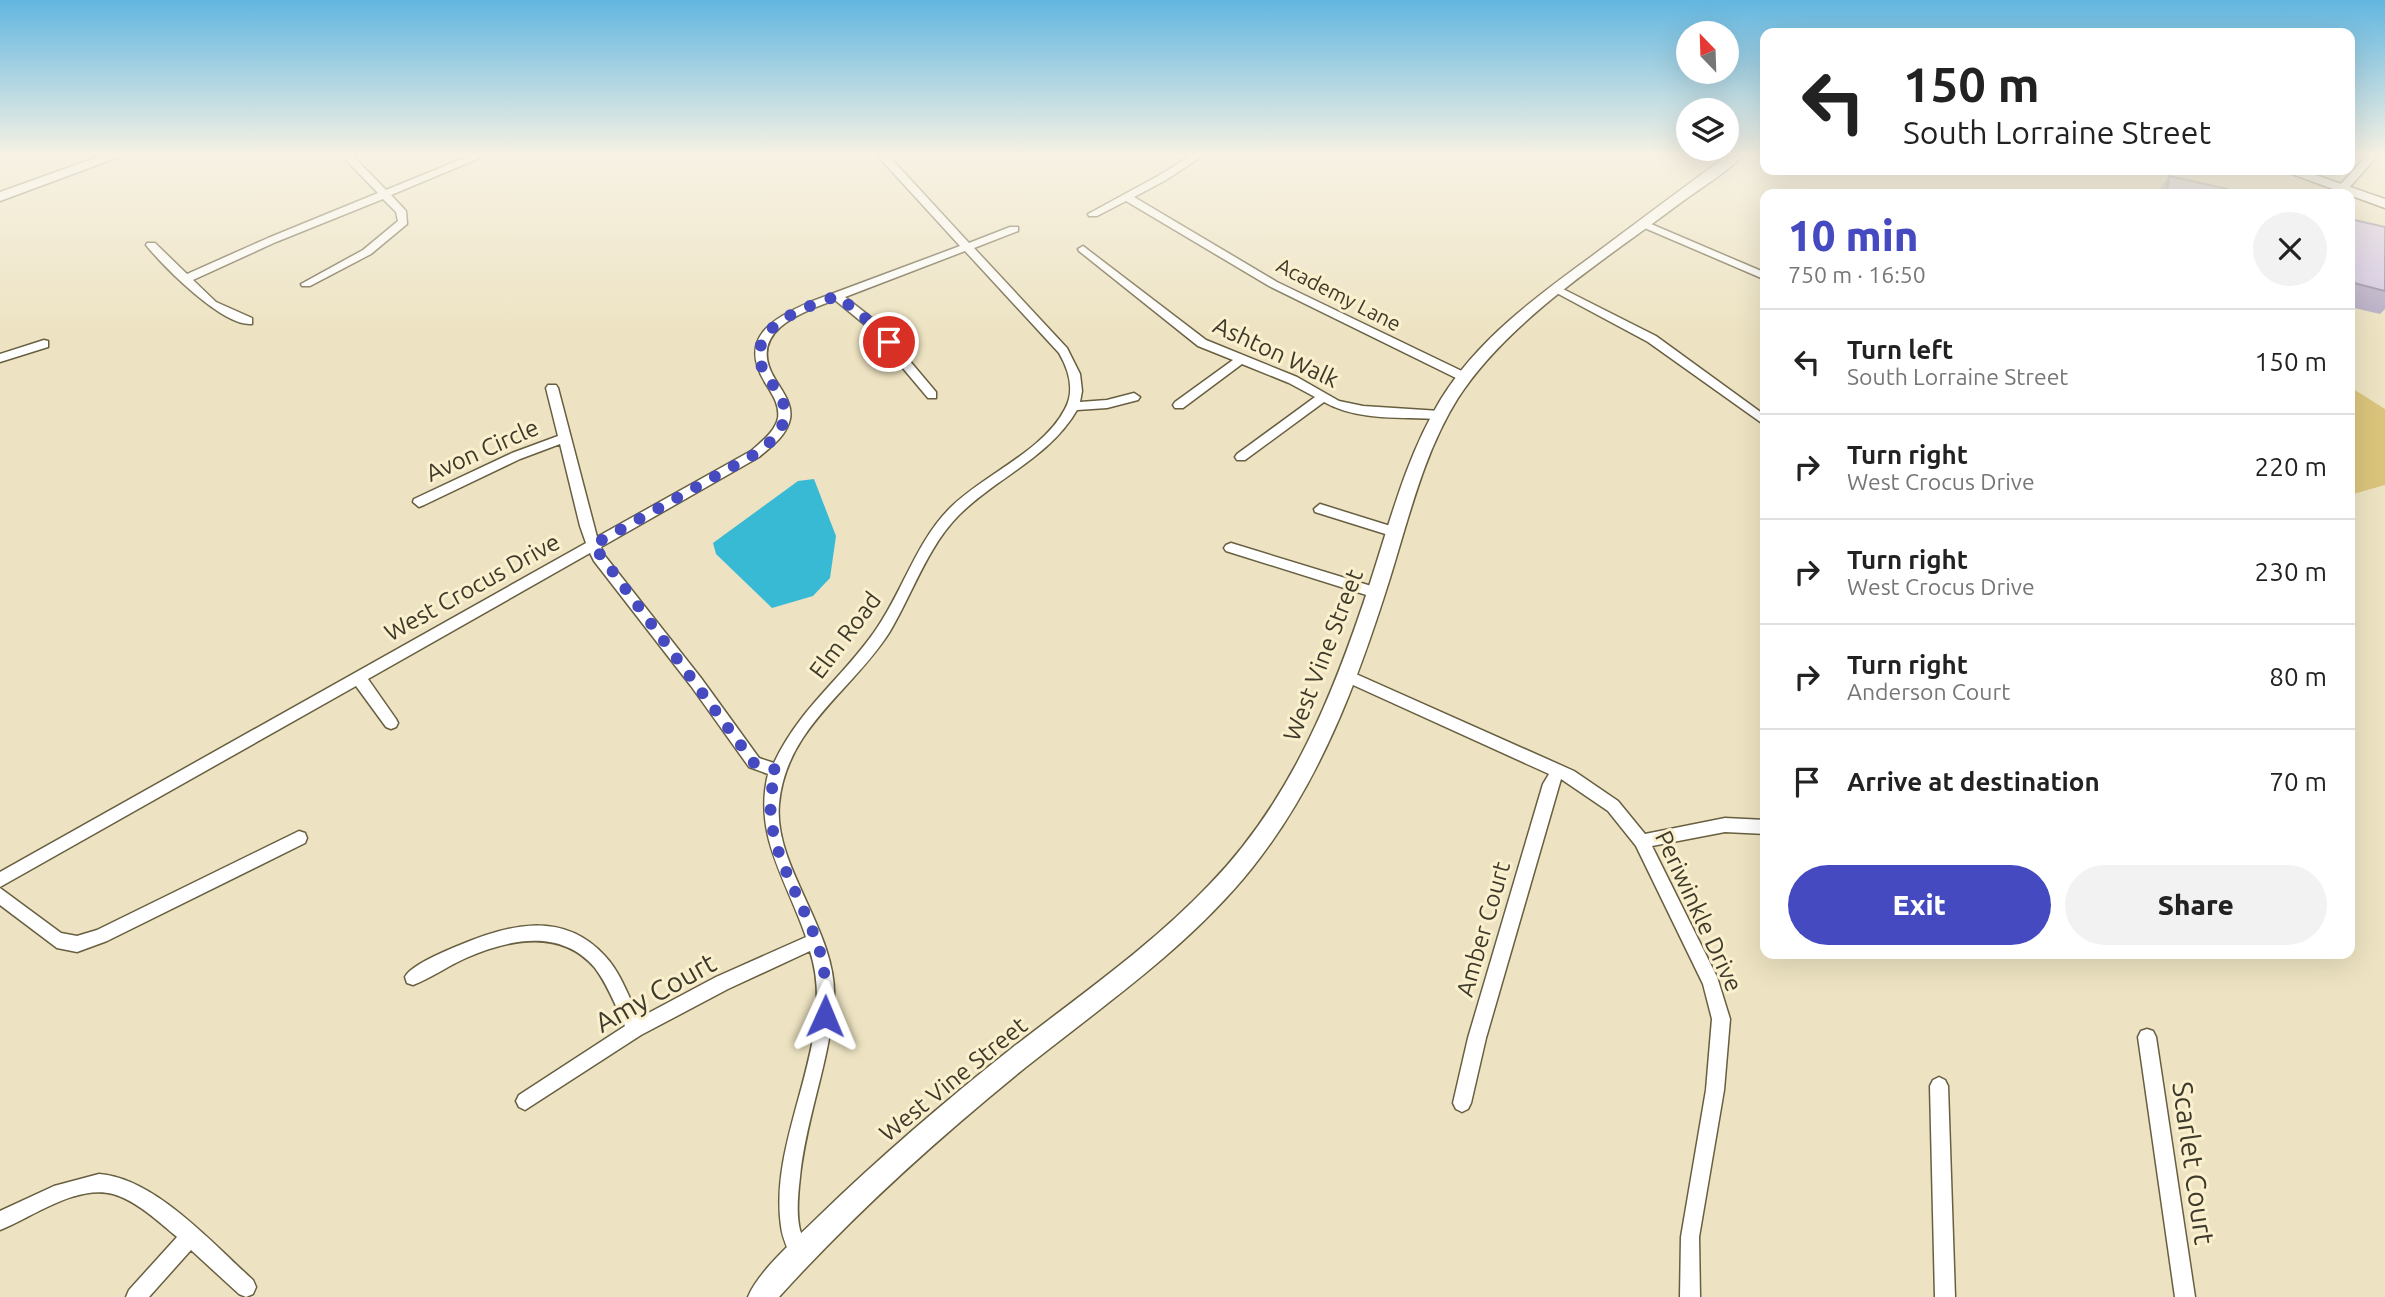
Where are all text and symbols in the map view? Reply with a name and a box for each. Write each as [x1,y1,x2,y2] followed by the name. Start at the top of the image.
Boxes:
[1676,21,1740,84] north arrow
[1676,21,1739,161] map controls
[1788,56,1879,147] icon: left
[1903,56,2040,111] text: 150 m
[1676,98,1739,161] button: layers
[1903,114,2211,150] text: South Lorraine Street
[1788,212,1919,259] text: 10 min
[2253,212,2327,286] button: close
[1273,252,1405,336] street label: Academy Lane
[1788,262,1926,287] text: 750 m · 16:50
[1209,311,1343,393] street label: Ashton Walk
[859,312,919,372] pin
[870,323,908,361] icon: arrive
[1847,335,1953,364] text: Turn left
[1788,343,1826,381] icon: left
[2255,347,2327,376] text: 150 m
[1847,364,2068,389] text: South Lorraine Street
[421,413,543,487] street label: Avon Circle
[1847,440,1968,469] text: Turn right
[1788,448,1826,486] icon: right
[2255,452,2327,481] text: 220 m
[1847,469,2035,494] text: West Crocus Drive
[380,528,564,646] street label: West Crocus Drive
[1847,545,1968,574] text: Turn right
[1788,553,1826,591] icon: right
[2255,557,2327,586] text: 230 m
[1278,565,1368,745] street label: West Vine Street
[1847,574,2035,599] text: West Crocus Drive
[804,586,886,684] street label: Elm Road
[1847,650,1968,679] text: Turn right
[1788,658,1826,696] icon: right
[2269,662,2327,691] text: 80 m
[1847,679,2010,704] text: Anderson Court
[1788,763,1826,801] icon: arrive
[1847,767,2100,796] text: Arrive at destination
[2269,767,2327,796] text: 70 m
[1650,826,1748,996] street label: Periwinkle Drive
[1451,858,1515,1000] street label: Amber Court
[1788,865,2051,945] button: Exit
[2065,865,2327,945] button: Share
[589,946,721,1038] street label: Amy Court
[788,979,862,1053] position arrow
[874,1011,1033,1147] street label: West Vine Street
[2167,1080,2221,1246] street label: Scarlet Court

